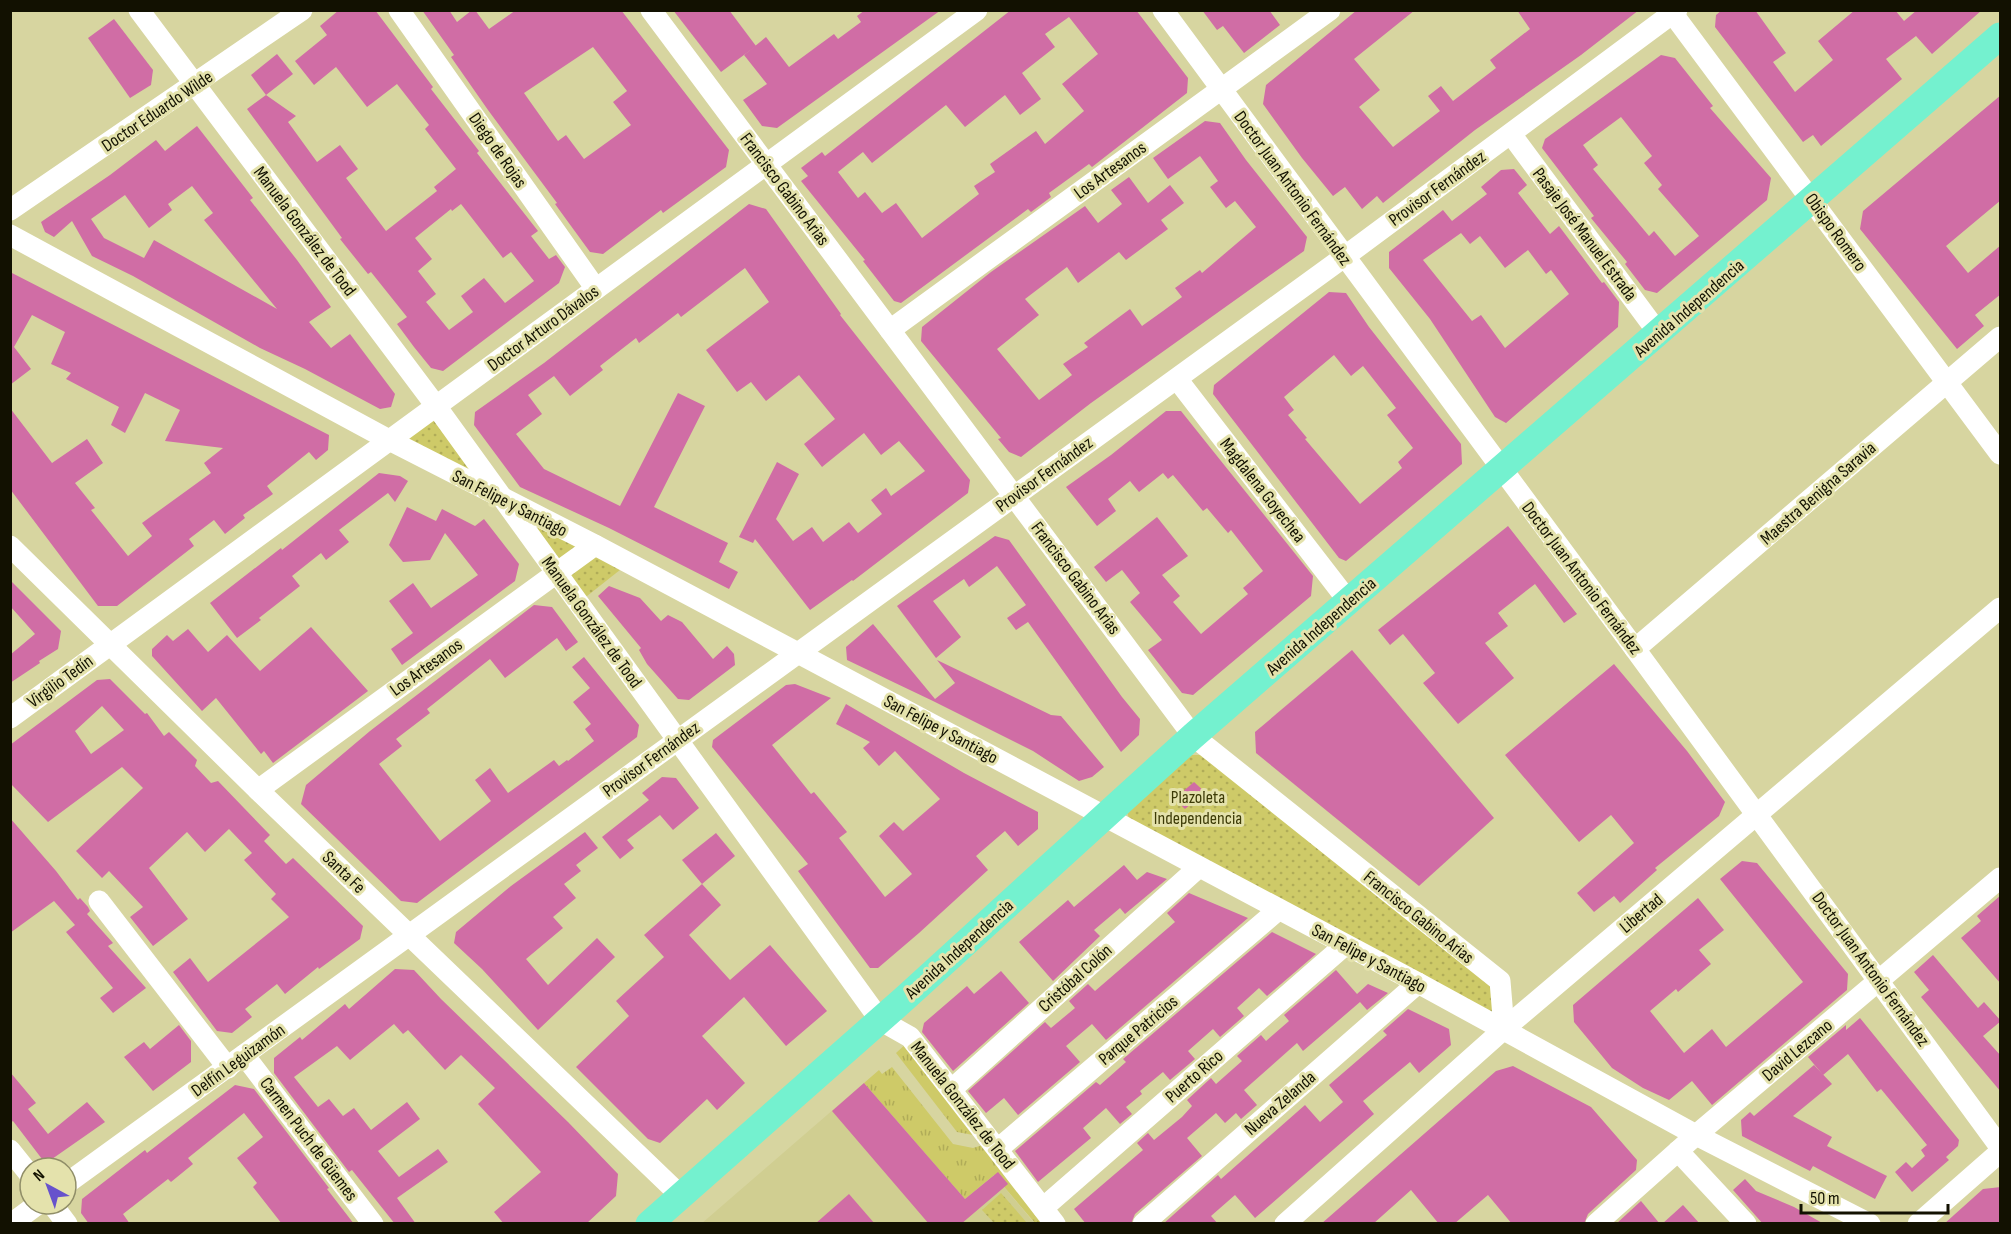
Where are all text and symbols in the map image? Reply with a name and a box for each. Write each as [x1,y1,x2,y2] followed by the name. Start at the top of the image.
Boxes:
[98,67,217,156] street label: Doctor Eduardo Wilde
[1230,107,1356,270] street label: Doctor Juan Antonio Fernández
[464,109,531,192] street label: Diego de Rojas
[735,129,834,250] street label: Francisco Gabino Arias
[1070,137,1151,204] street label: Los Artesanos
[1385,146,1490,231] street label: Provisor Fernández
[249,162,360,300] street label: Manuela González de Tood
[1528,164,1641,305] street label: Pasaje José Manuel Estrada
[1800,189,1871,275] street label: Obispo Romero
[1629,255,1748,362] street label: Avenida Independencia
[484,281,603,376] street label: Doctor Arturo Dávalos
[992,432,1097,517] street label: Provisor Fernández
[1215,434,1310,547] street label: Magdalena Goyechea
[1756,438,1880,549] street label: Maestra Benigna Saravia
[449,465,571,541] street label: San Felipe y Santiago
[1517,498,1646,659] street label: Doctor Juan Antonio Fernández
[1026,518,1125,639] street label: Francisco Gabino Arias
[537,553,646,692] street label: Manuela González de Tood
[1261,573,1380,680] street label: Avenida Independencia
[386,634,467,701] street label: Los Artesanos
[23,651,97,712] street label: Virgilio Tedín
[880,691,1001,768] street label: San Felipe y Santiago
[599,717,704,802] street label: Provisor Fernández
[1154,787,1242,829] park label: Plazoleta Independencia
[318,847,369,898] street label: Santa Fe
[1359,867,1478,968] street label: Francisco Gabino Arias
[1808,888,1934,1051] street label: Doctor Juan Antonio Fernández
[1615,889,1667,937] street label: Libertad
[900,895,1018,1004] street label: Avenida Independencia
[1308,920,1429,997] street label: San Felipe y Santiago
[1034,940,1116,1017] street label: Cristóbal Colón
[1094,991,1182,1070] street label: Parque Patricios
[1758,1015,1837,1086] street label: David Lezcano
[187,1019,289,1101] street label: Delfín Leguizamón
[906,1037,1019,1174] street label: Manuela González de Tood
[1161,1046,1228,1107] street label: Puerto Rico
[1241,1067,1320,1140] street label: Nueva Zelanda
[255,1073,362,1205] street label: Carmen Puch de Güemes
[18,1156,78,1216] north arrow
[30,1166,49,1186] text: N
[1801,1177,1948,1215] scale bar
[1810,1188,1840,1209] text: 50 m

